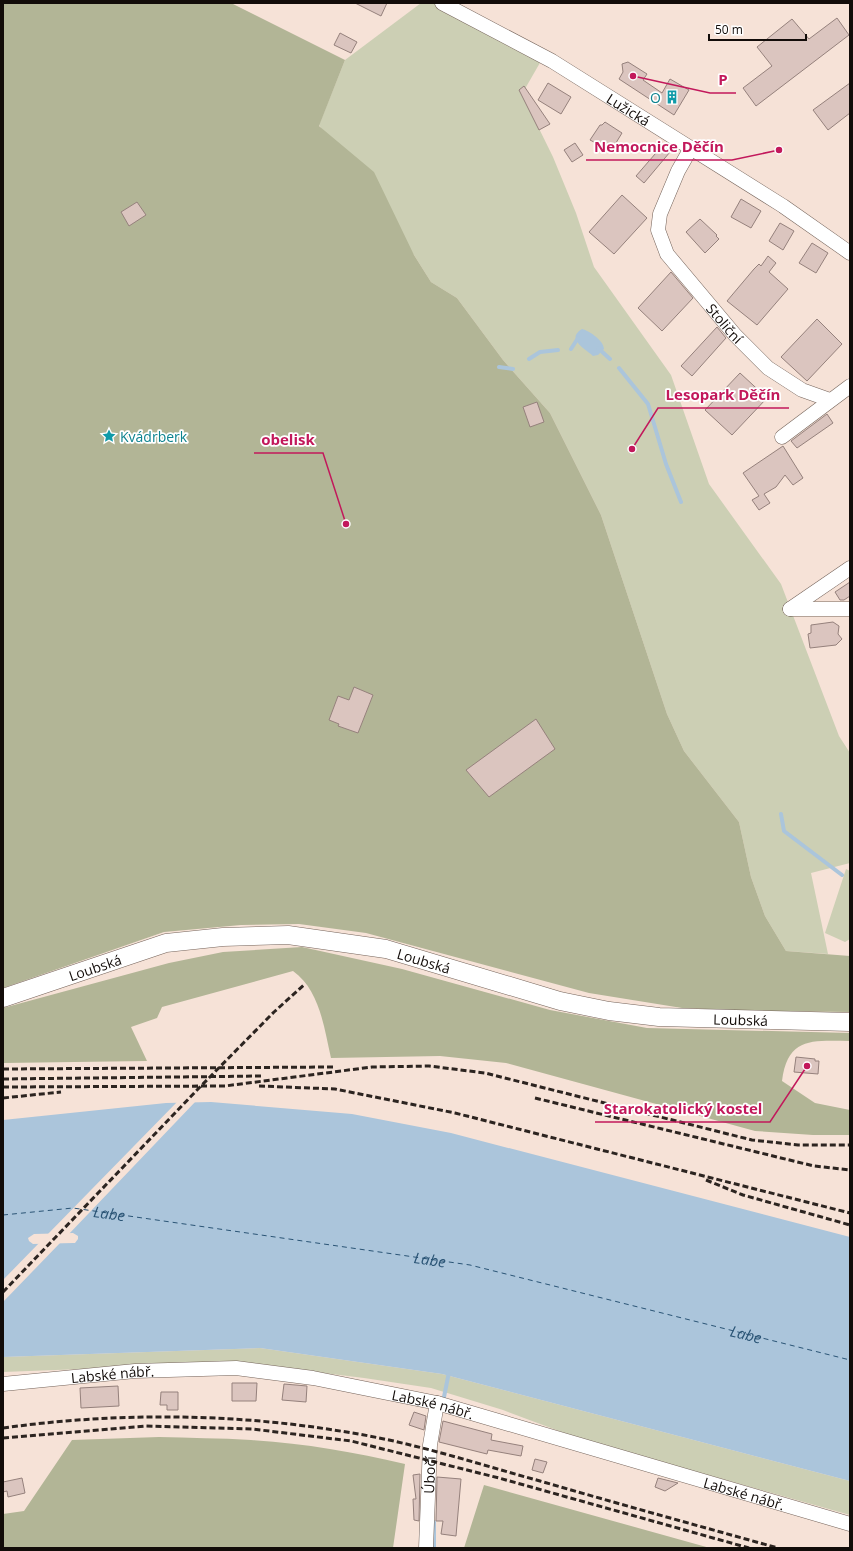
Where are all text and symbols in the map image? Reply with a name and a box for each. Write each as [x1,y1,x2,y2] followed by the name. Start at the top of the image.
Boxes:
[709,16,806,42] scale bar
[715,21,743,38] text: 50 m
[710,66,736,93] callout: P
[718,69,728,89] text: P
[603,88,654,130] street label: Lužická
[650,88,661,107] place label: O
[664,89,680,105] building icon: O
[586,133,732,160] callout: Nemocnice Děčín
[594,136,724,156] text: Nemocnice Děčín
[703,299,748,348] street label: Stoliční
[658,381,789,408] callout: Lesopark Děčín
[666,384,780,404] text: Lesopark Děčín
[254,426,323,453] callout: obelisk
[120,427,188,446] place label: Kvádrberk
[101,428,117,444] place icon: Kvádrberk
[261,429,315,449] text: obelisk
[395,943,453,977] street label: Loubská
[66,949,124,985] street label: Loubská
[713,1009,768,1029] street label: Loubská
[595,1095,770,1122] callout: Starokatolický kostel
[604,1098,762,1118] text: Starokatolický kostel
[92,1201,127,1225] water label: Labe
[413,1247,448,1271] water label: Labe
[728,1320,764,1348] water label: Labe
[70,1361,154,1387] street label: Labské nábř.
[390,1385,476,1423] street label: Labské nábř.
[419,1456,439,1494] street label: Úbočí
[701,1472,787,1514] street label: Labské nábř.

